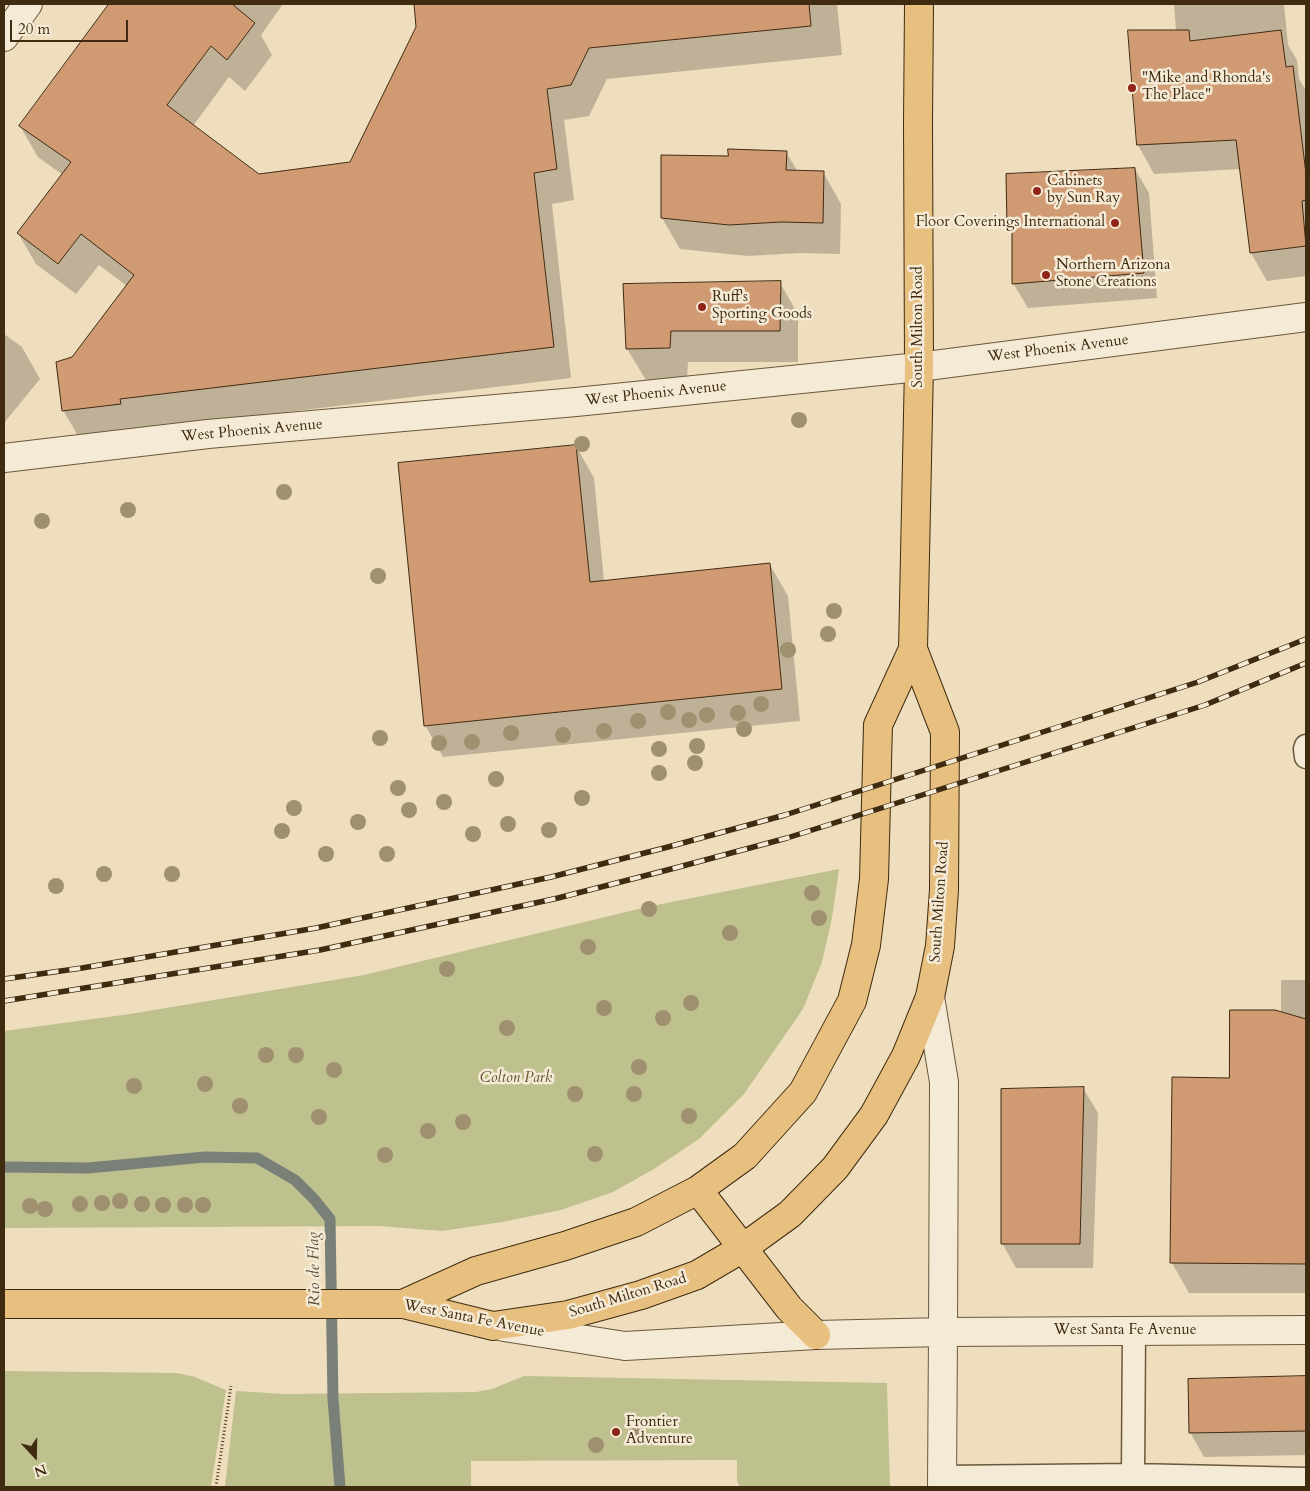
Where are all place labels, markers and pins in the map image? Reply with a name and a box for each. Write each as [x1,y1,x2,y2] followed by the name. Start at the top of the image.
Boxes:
[1142,70,1270,105] place label: "Mike and Rhonda's The Place"
[1126,82,1138,94] marker: "Mike and Rhonda's The Place"
[1047,173,1120,208] place label: Cabinets by Sun Ray
[1031,185,1043,197] marker: Cabinets by Sun Ray
[916,214,1105,232] place label: Floor Coverings International
[1109,217,1121,229] marker: Floor Coverings International
[1056,257,1170,292] place label: Northern Arizona Stone Creations
[1040,269,1052,281] marker: Northern Arizona Stone Creations
[712,289,812,324] place label: Ruff's Sporting Goods
[696,301,708,313] marker: Ruff's Sporting Goods
[626,1414,693,1449] place label: Frontier Adventure
[610,1426,622,1438] marker: Frontier Adventure

